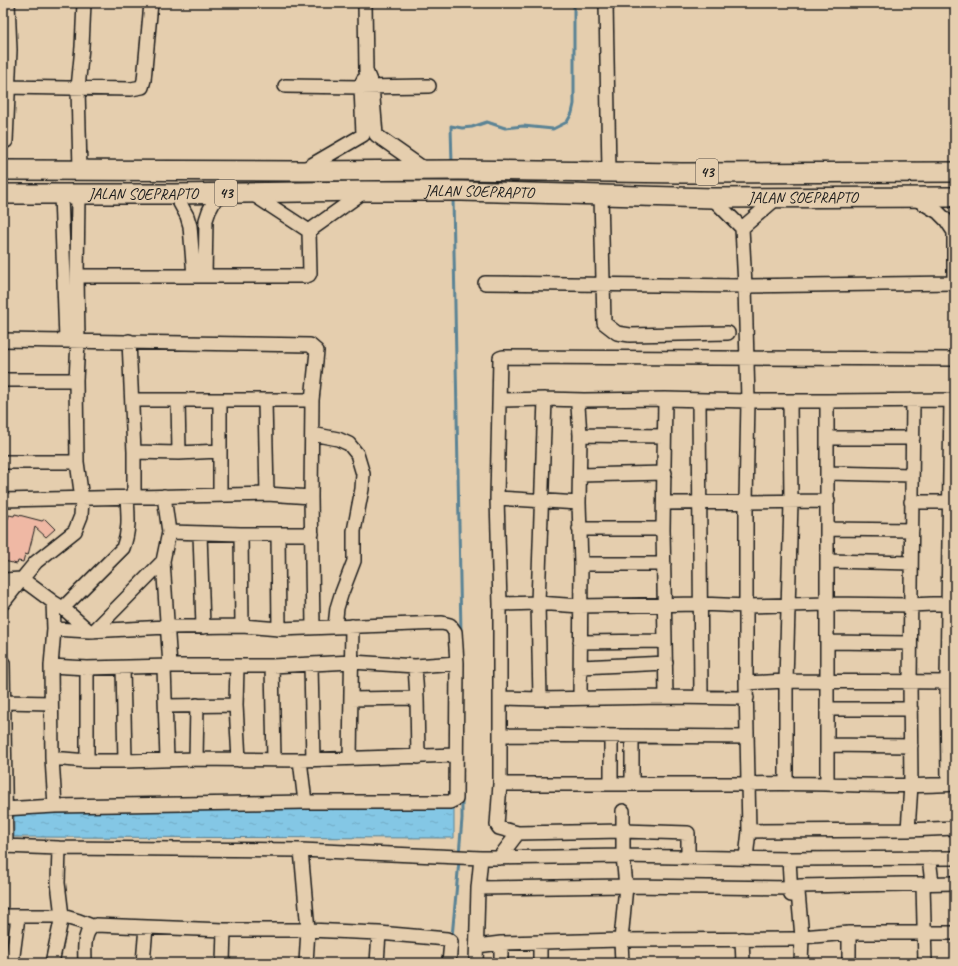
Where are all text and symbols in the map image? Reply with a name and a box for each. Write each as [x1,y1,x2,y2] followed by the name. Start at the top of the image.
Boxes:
[696,159,718,185] road number: 43
[215,180,237,206] road number: 43
[423,181,536,203] street label: JALAN SOEPRAPTO
[87,184,200,204] street label: JALAN SOEPRAPTO
[747,187,860,208] street label: JALAN SOEPRAPTO

